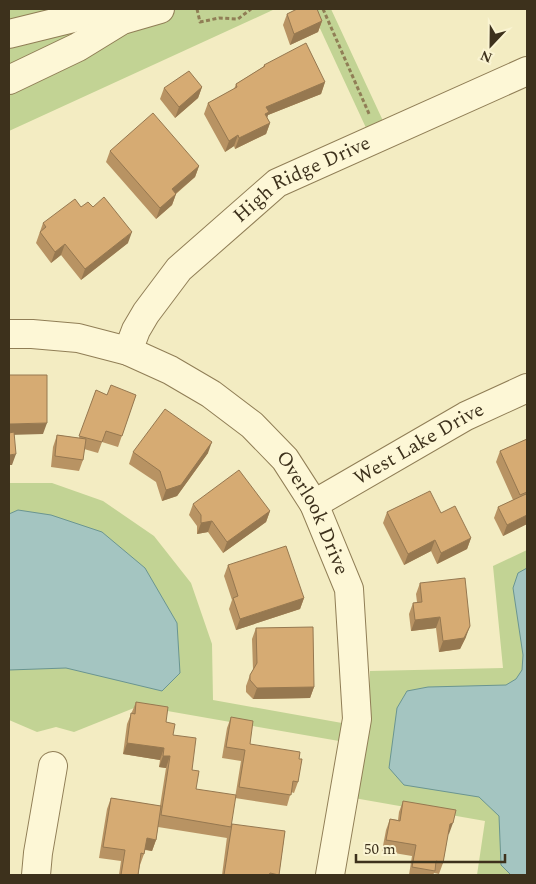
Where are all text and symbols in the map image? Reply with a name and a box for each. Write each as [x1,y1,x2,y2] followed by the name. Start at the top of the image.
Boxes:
[466,20,516,70] north arrow
[477,45,496,68] text: N
[226,128,375,230] street label: High Ridge Drive
[348,395,489,493] street label: West Lake Drive
[268,445,357,580] street label: Overlook Drive
[356,832,505,864] scale bar
[364,838,396,861] text: 50 m

